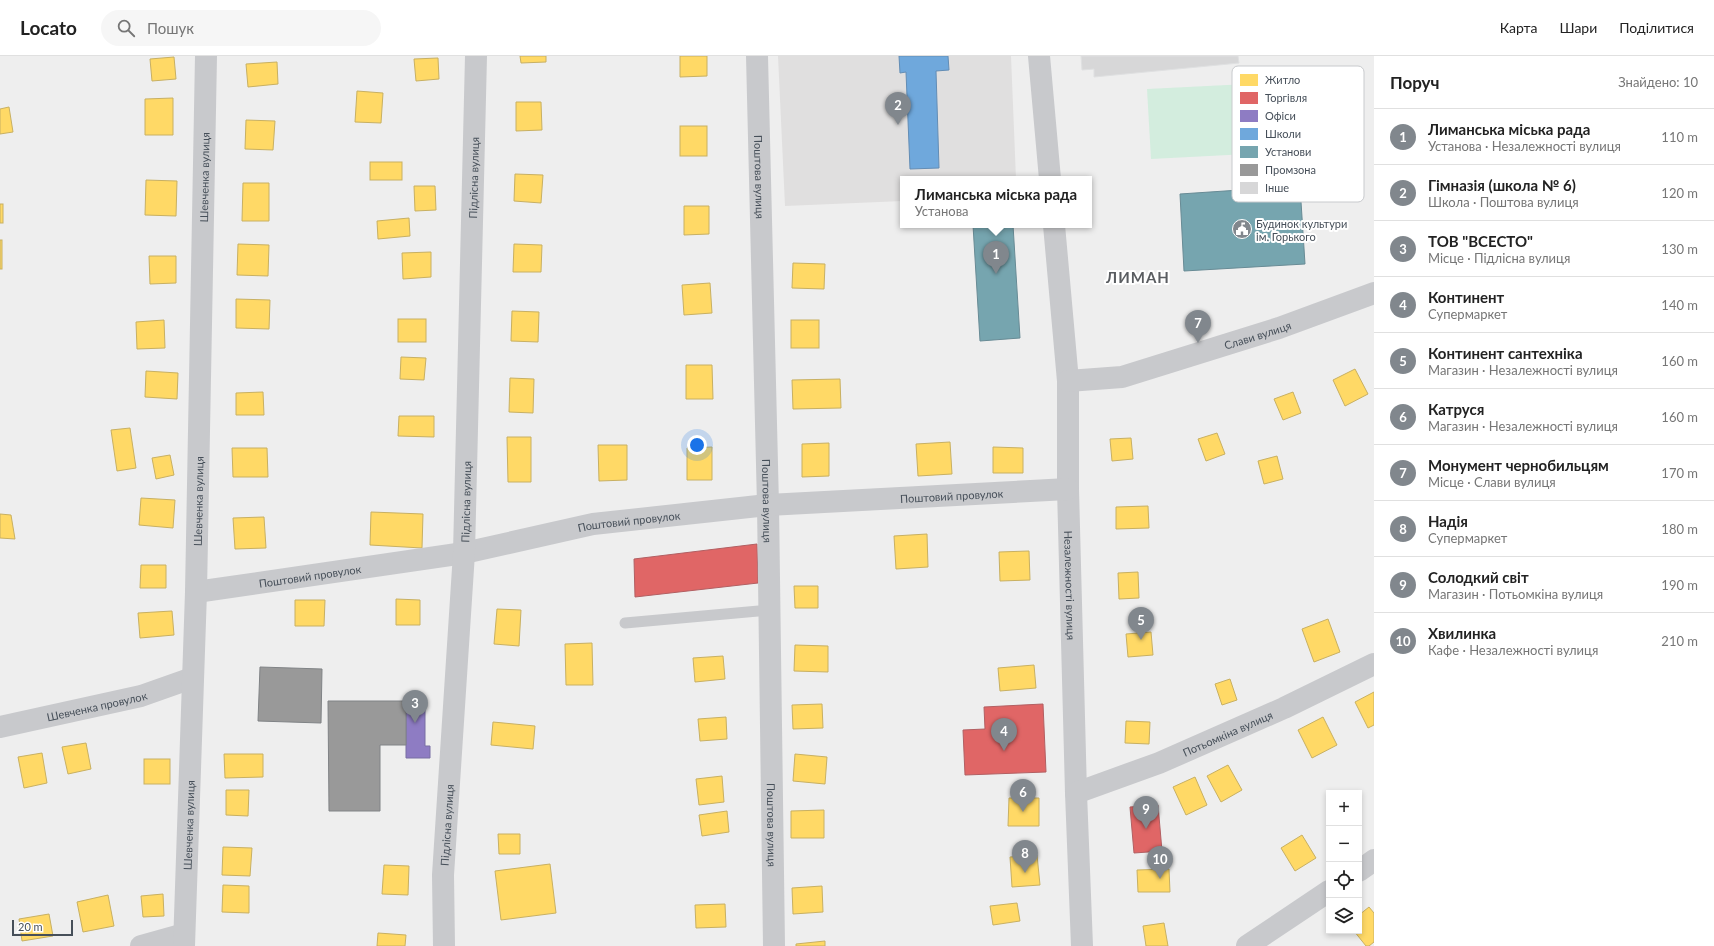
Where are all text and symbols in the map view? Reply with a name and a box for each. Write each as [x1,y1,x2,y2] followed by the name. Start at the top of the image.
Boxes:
[101,10,381,46] search box
[20,16,77,39] text: Locato
[115,17,137,39] icon: search
[147,19,194,37] text: Пошук
[1500,19,1538,36] text: Карта
[1560,19,1597,36] text: Шари
[1619,19,1694,36] text: Поділитися
[1232,66,1364,202] legend
[1390,72,1440,93] text: Поруч
[1265,73,1300,86] text: Житло
[1618,74,1698,90] text: Знайдено: 10
[1265,91,1307,104] text: Торгівля
[885,92,911,125] pin: 2
[1265,109,1296,122] text: Офіси
[1428,120,1590,138] text: Лиманська міська рада
[1265,127,1301,140] text: Школи
[1399,129,1407,145] text: 1
[1661,129,1698,145] text: 110 m
[196,132,211,222] street label: Шевченка вулиця
[752,135,767,219] street label: Поштова вулиця
[466,137,481,219] street label: Підлісна вулиця
[1428,138,1621,154] text: Установа · Незалежності вулиця
[1265,145,1311,158] text: Установи
[1265,163,1316,176] text: Промзона
[900,176,1092,228] popup
[1428,176,1576,194] text: Гімназія (школа № 6)
[1265,181,1289,194] text: Інше
[915,185,1077,203] text: Лиманська міська рада
[1399,185,1407,201] text: 2
[1661,185,1698,201] text: 120 m
[1428,194,1579,210] text: Школа · Поштова вулиця
[915,203,969,219] text: Установа
[1256,217,1347,243] place label: Будинок культури ім. Горького
[1231,218,1253,240] public building icon: Будинок культури ім. Горького
[1428,232,1533,250] text: ТОВ "ВСЕСТО"
[983,241,1009,274] pin: 1
[1399,241,1407,257] text: 3
[1661,241,1698,257] text: 130 m
[1428,250,1570,266] text: Місце · Підлісна вулиця
[1105,268,1170,286] district label: ЛИМАН
[1428,288,1504,306] text: Континент
[1399,297,1407,313] text: 4
[1661,297,1698,313] text: 140 m
[1428,306,1507,322] text: Супермаркет
[1185,310,1211,343] pin: 7
[1222,318,1293,351] street label: Слави вулиця
[1428,344,1583,362] text: Континент сантехніка
[1399,353,1407,369] text: 5
[1661,353,1698,369] text: 160 m
[1428,362,1618,378] text: Магазин · Незалежності вулиця
[1428,400,1484,418] text: Катруся
[1399,409,1407,425] text: 6
[1661,409,1698,425] text: 160 m
[1428,418,1618,434] text: Магазин · Незалежності вулиця
[687,435,707,455] your location
[190,456,205,546] street label: Шевченка вулиця
[1428,456,1609,474] text: Монумент чернобильцям
[760,459,775,543] street label: Поштова вулиця
[458,461,473,543] street label: Підлісна вулиця
[1399,465,1407,481] text: 7
[1661,465,1698,481] text: 170 m
[1428,474,1556,490] text: Місце · Слави вулиця
[900,486,1004,504] street label: Поштовий провулок
[576,508,681,534] street label: Поштовий провулок
[1428,512,1468,530] text: Надiя
[1399,521,1407,537] text: 8
[1661,521,1698,537] text: 180 m
[1063,530,1078,640] street label: Незалежності вулиця
[1428,530,1507,546] text: Супермаркет
[258,562,362,589] street label: Поштовий провулок
[1428,568,1529,586] text: Солодкий світ
[1399,577,1407,593] text: 9
[1661,577,1698,593] text: 190 m
[1428,586,1603,602] text: Магазин · Потьомкіна вулиця
[1128,607,1154,640] pin: 5
[1428,624,1496,642] text: Хвилинка
[1395,633,1411,649] text: 10
[1661,633,1698,649] text: 210 m
[1428,642,1598,658] text: Кафе · Незалежності вулиця
[45,688,149,723] street label: Шевченка провулок
[402,690,428,723] pin: 3
[1180,707,1274,758] street label: Потьомкіна вулиця
[991,718,1017,751] pin: 4
[1010,779,1036,812] pin: 6
[180,780,196,870] street label: Шевченка вулиця
[765,783,779,867] street label: Поштова вулиця
[437,784,455,866] street label: Підлісна вулиця
[1326,790,1362,934] map controls
[1326,790,1362,826] button: +
[1133,796,1159,829] pin: 9
[1326,826,1362,862] button: −
[1012,840,1038,873] pin: 8
[1147,846,1173,879] pin: 10
[1326,862,1362,898] button: locate
[1326,898,1362,934] button: layers
[12,918,73,937] scale bar
[18,920,43,933] text: 20 m

